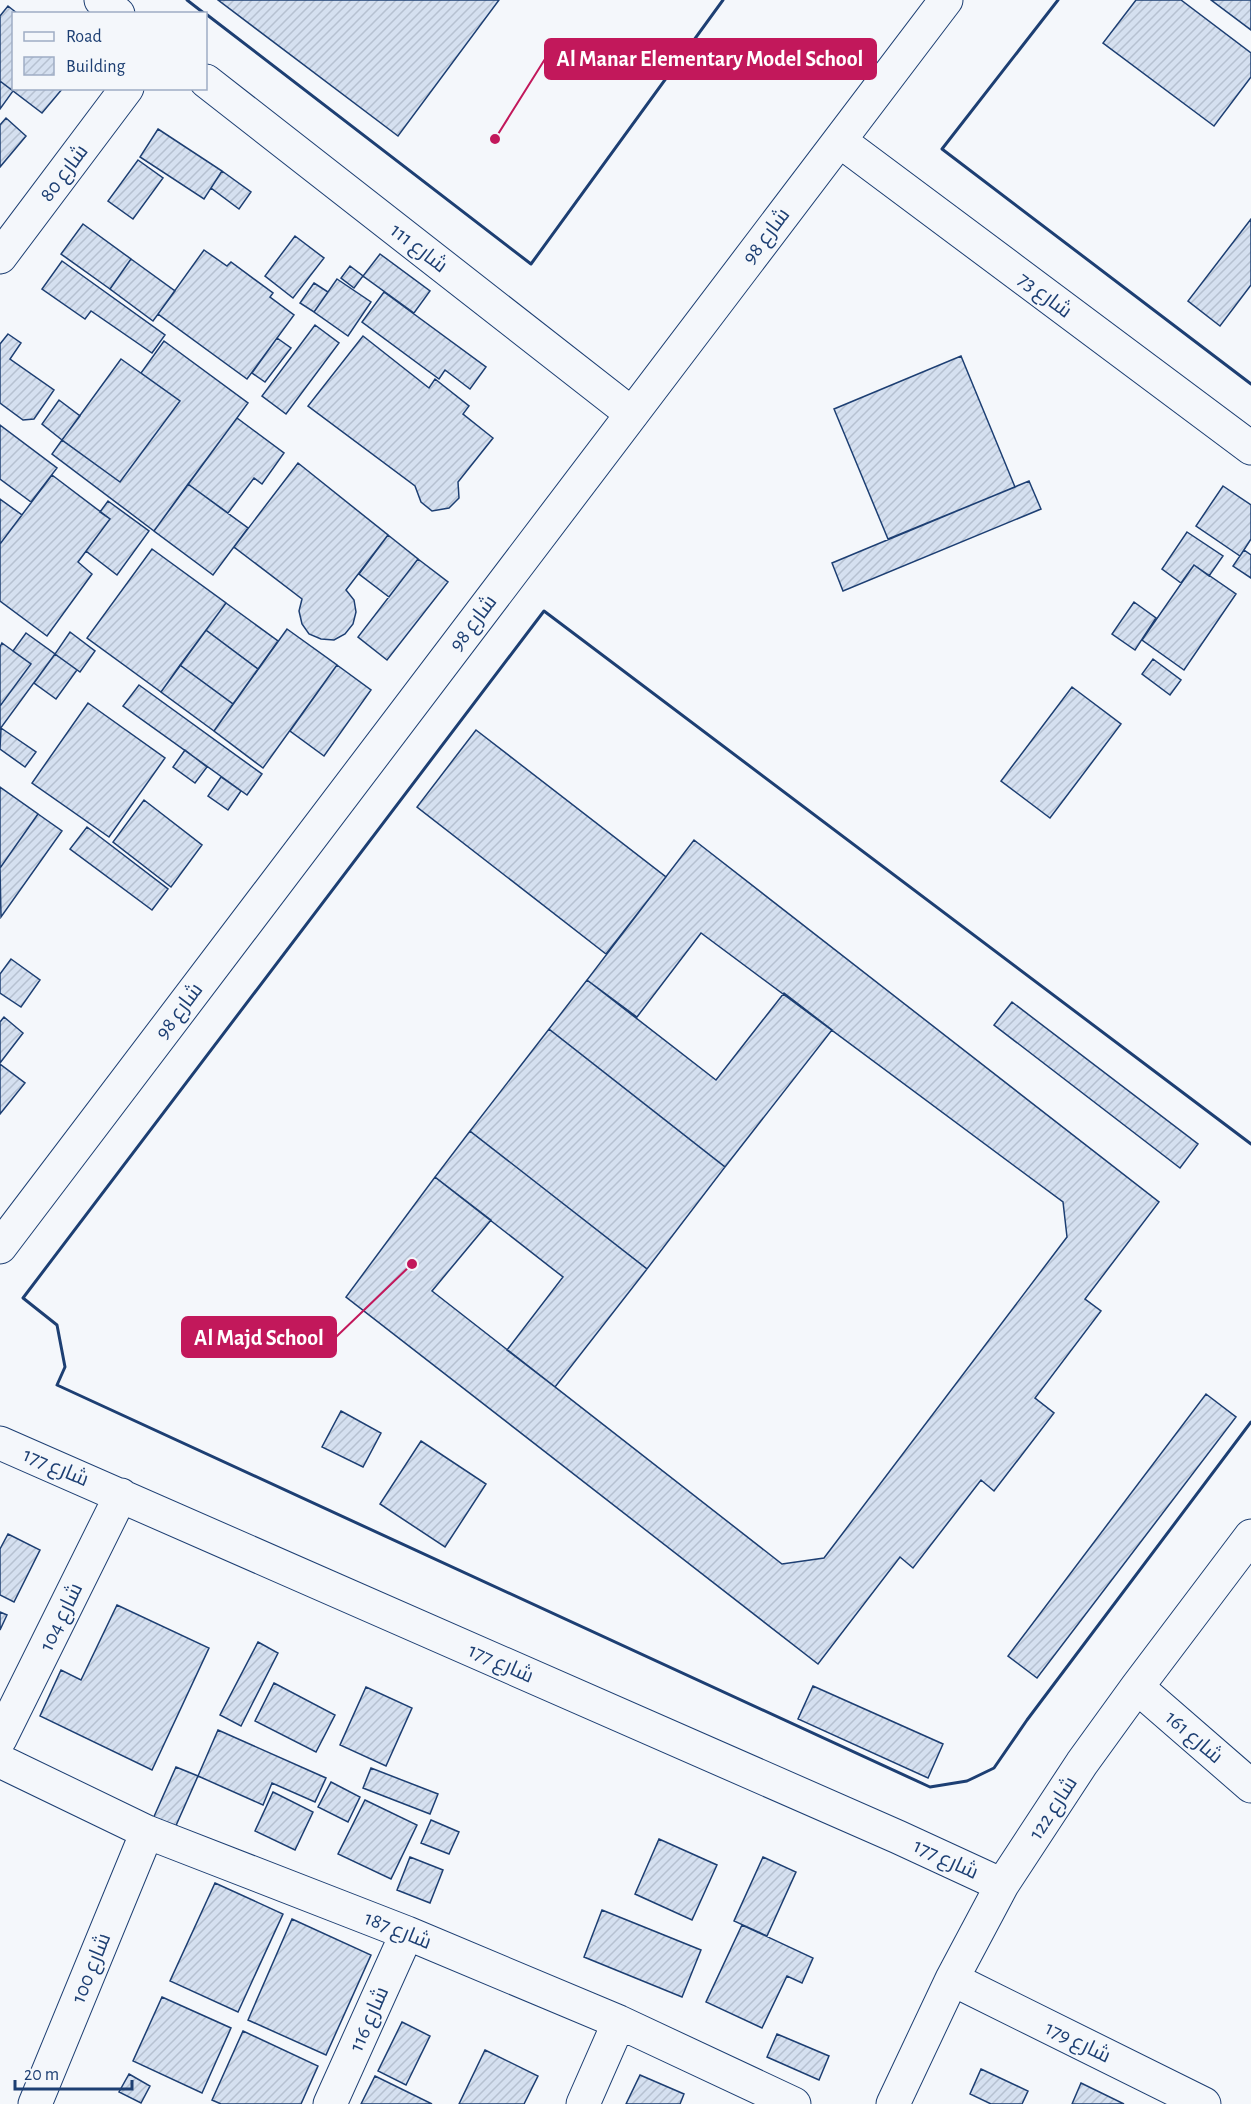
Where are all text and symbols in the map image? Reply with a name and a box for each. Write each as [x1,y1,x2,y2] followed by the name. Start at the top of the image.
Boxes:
[12,12,207,90] legend
[66,28,102,46] text: Road
[545,39,876,79] callout: Al Manar Elementary Model School
[557,48,863,71] text: Al Manar Elementary Model School
[66,58,126,76] text: Building
[36,141,94,207] street label: شارع 80
[738,204,796,270] street label: شارع 98
[385,219,451,279] street label: شارع 111
[1012,268,1076,324] street label: شارع 73
[445,591,503,657] street label: شارع 98
[151,979,209,1045] street label: شارع 98
[182,1317,336,1357] callout: Al Majd School
[194,1327,324,1350] text: Al Majd School
[19,1444,92,1493] street label: شارع 177
[36,1580,89,1656] street label: شارع 104
[464,1639,537,1689] street label: شارع 177
[1159,1707,1227,1770] street label: شارع 161
[1025,1773,1084,1845] street label: شارع 122
[909,1835,982,1886] street label: شارع 177
[360,1907,434,1956] street label: شارع 187
[67,1930,117,2007] street label: شارع 100
[345,1983,395,2056] street label: شارع 116
[1041,2017,1114,2069] street label: شارع 179
[15,2053,132,2091] scale bar
[24,2066,59,2084] text: 20 m

